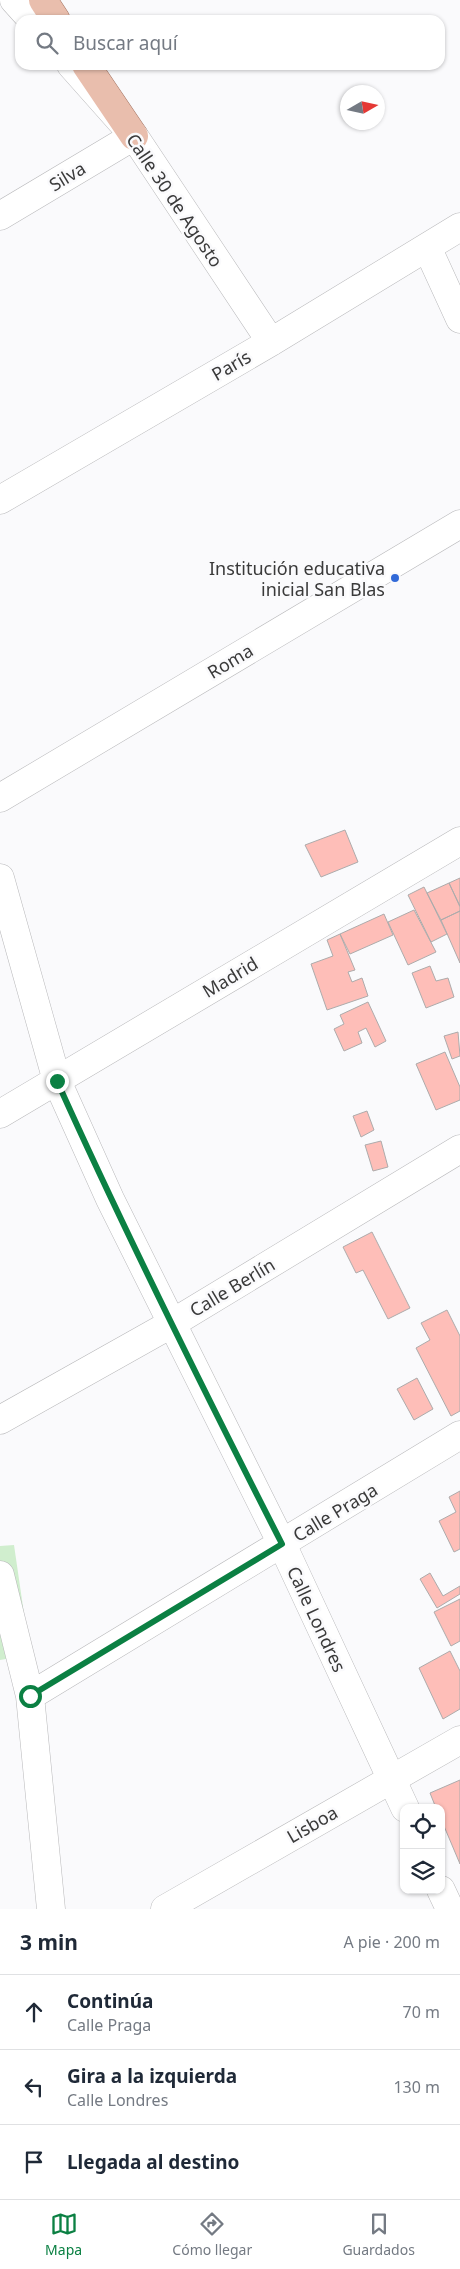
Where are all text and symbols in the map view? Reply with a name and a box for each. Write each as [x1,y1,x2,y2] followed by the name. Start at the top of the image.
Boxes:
[15,15,445,70] search box
[33,29,61,57] icon: search
[73,30,178,56] text: Buscar aquí
[340,85,385,130] north arrow
[121,129,229,271] street label: Calle 30 de Agosto
[44,156,90,196] street label: Silva
[207,344,255,386] street label: París
[209,556,385,601] place label: Institución educativa inicial San Blas
[389,572,401,584] marker: Institución educativa inicial San Blas
[203,638,257,684] street label: Roma
[198,951,262,1003] street label: Madrid
[46,1070,69,1093] route end
[185,1252,279,1322] street label: Calle Berlín
[288,1477,382,1547] street label: Calle Praga
[282,1562,352,1676] street label: Calle Londres
[19,1685,42,1708] route start
[282,1800,342,1848] street label: Lisboa
[400,1804,445,1894] map controls
[400,1804,445,1849] button: locate
[400,1849,445,1894] button: layers
[20,1928,78,1956] text: 3 min
[343,1931,440,1953] text: A pie · 200 m
[67,1988,153,2014] text: Continúa
[20,1998,48,2026] icon: ahead
[403,2001,440,2023] text: 70 m
[67,2014,151,2036] text: Calle Praga
[67,2063,237,2089] text: Gira a la izquierda
[20,2073,48,2101] icon: left
[393,2076,440,2098] text: 130 m
[67,2089,168,2111] text: Calle Londres
[20,2148,48,2176] icon: arrive
[67,2149,239,2175] text: Llegada al destino
[45,2210,82,2259] tab: Mapa
[172,2210,252,2259] tab: Cómo llegar
[342,2210,415,2259] tab: Guardados

